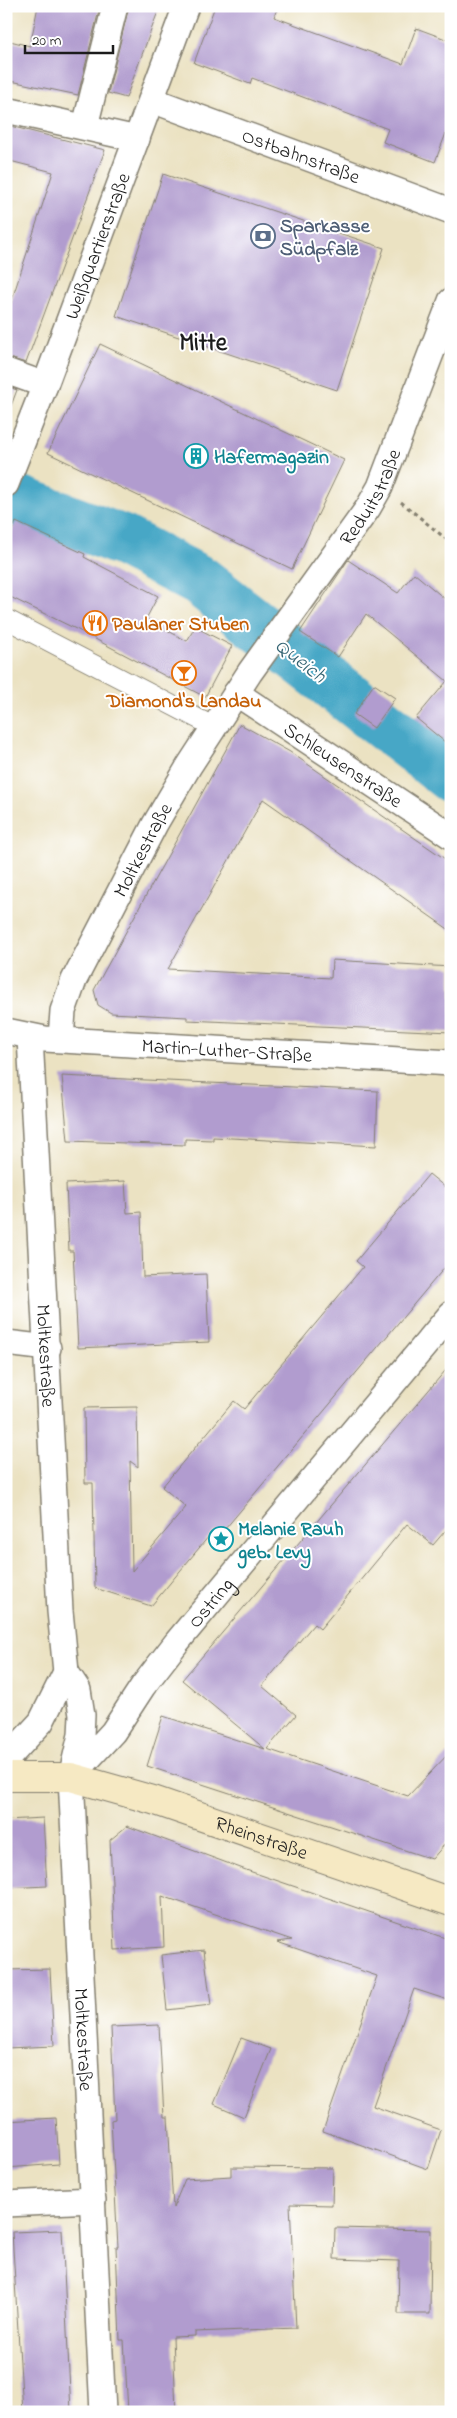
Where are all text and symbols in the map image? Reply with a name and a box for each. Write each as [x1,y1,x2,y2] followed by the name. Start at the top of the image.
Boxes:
[25,22,112,54] scale bar
[32,30,62,52] text: 20 m
[237,122,363,193] street label: Ostbahnstraße
[59,169,140,324] street label: Weißquartierstraße
[280,213,371,265] place label: Sparkasse Südpfalz
[250,223,276,249] bank icon: Sparkasse Südpfalz
[179,326,228,362] district label: Mitte
[183,443,209,469] building icon: Hafermagazin
[214,444,329,474] place label: Hafermagazin
[334,445,410,552] street label: Reduitstraße
[82,610,108,636] restaurant icon: Paulaner Stuben
[112,611,249,640] place label: Paulaner Stuben
[268,632,333,692] water label: Queich
[171,660,197,686] bar icon: Diamond's Landau
[106,688,261,717] place label: Diamond's Landau
[277,716,407,817] street label: Schleusenstraße
[107,798,181,903] street label: Moltkestraße
[141,1033,313,1072] street label: Martin-Luther-Straße
[27,1303,61,1408] street label: Moltkestraße
[237,1516,343,1569] place label: Melanie Rauh geb. Levy
[208,1526,234,1552] place icon: Melanie Rauh geb. Levy
[182,1572,243,1636] street label: Ostring
[211,1810,311,1869] street label: Rheinstraße
[65,1987,99,2092] street label: Moltkestraße

